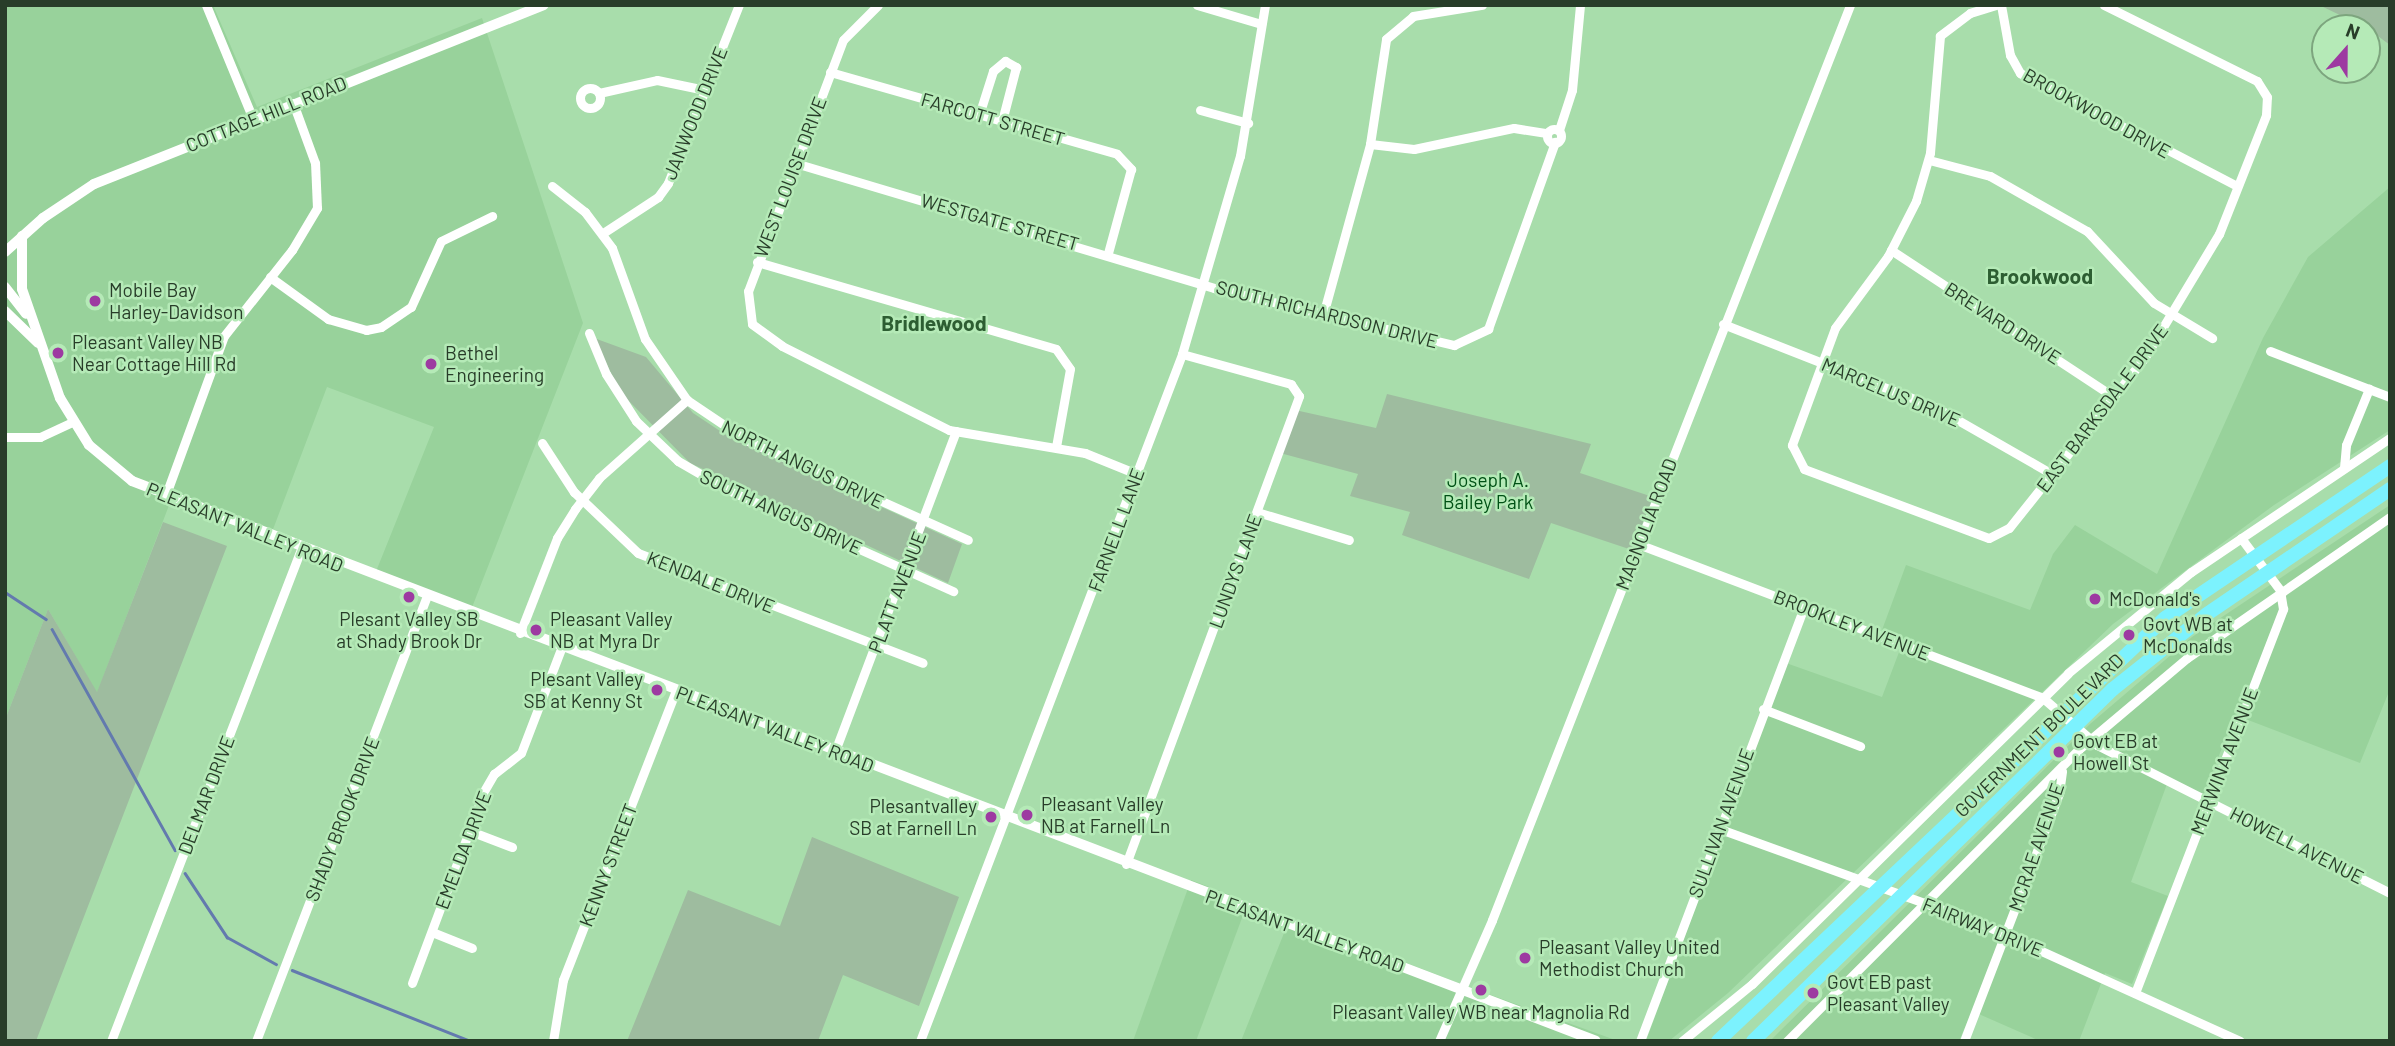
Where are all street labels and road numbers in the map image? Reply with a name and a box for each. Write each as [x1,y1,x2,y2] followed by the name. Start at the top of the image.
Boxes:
[658,43,732,183] street label: JANWOOD DRIVE
[2019,63,2175,163] street label: BROOKWOOD DRIVE
[182,71,350,157] street label: COTTAGE HILL ROAD
[918,88,1068,150] street label: FARCOTT STREET
[749,94,831,260] street label: WEST LOUISE DRIVE
[918,189,1082,255] street label: WESTGATE STREET
[1214,275,1440,353] street label: SOUTH RICHARDSON DRIVE
[1941,277,2065,369] street label: BREVARD DRIVE
[2031,319,2173,497] street label: EAST BARKSDALE DRIVE
[1818,352,1964,432] street label: MARCELUS DRIVE
[718,415,888,513] street label: NORTH ANGUS DRIVE
[1610,455,1682,593] street label: MAGNOLIA ROAD
[696,464,866,560] street label: SOUTH ANGUS DRIVE
[1083,465,1149,595] street label: FARNELL LANE
[143,477,347,577] street label: PLEASANT VALLEY ROAD
[1204,511,1266,631] street label: LUNDYS LANE
[863,528,931,656] street label: PLATT AVENUE
[644,546,778,618] street label: KENDALE DRIVE
[1771,585,1933,665] street label: BROOKLEY AVENUE
[1950,648,2128,822] street label: GOVERNMENT BOULEVARD
[673,681,877,777] street label: PLEASANT VALLEY ROAD
[2185,684,2263,838] street label: MERWINA AVENUE
[173,732,239,858] street label: DELMAR DRIVE
[300,733,384,905] street label: SHADY BROOK DRIVE
[1683,745,1759,901] street label: SULLIVAN AVENUE
[2003,780,2069,914] street label: MCRAE AVENUE
[430,788,496,912] street label: EMELDA DRIVE
[574,800,642,930] street label: KENNY STREET
[2226,801,2368,889] street label: HOWELL AVENUE
[1203,884,1407,978] street label: PLEASANT VALLEY ROAD
[1919,892,2047,962] street label: FAIRWAY DRIVE

